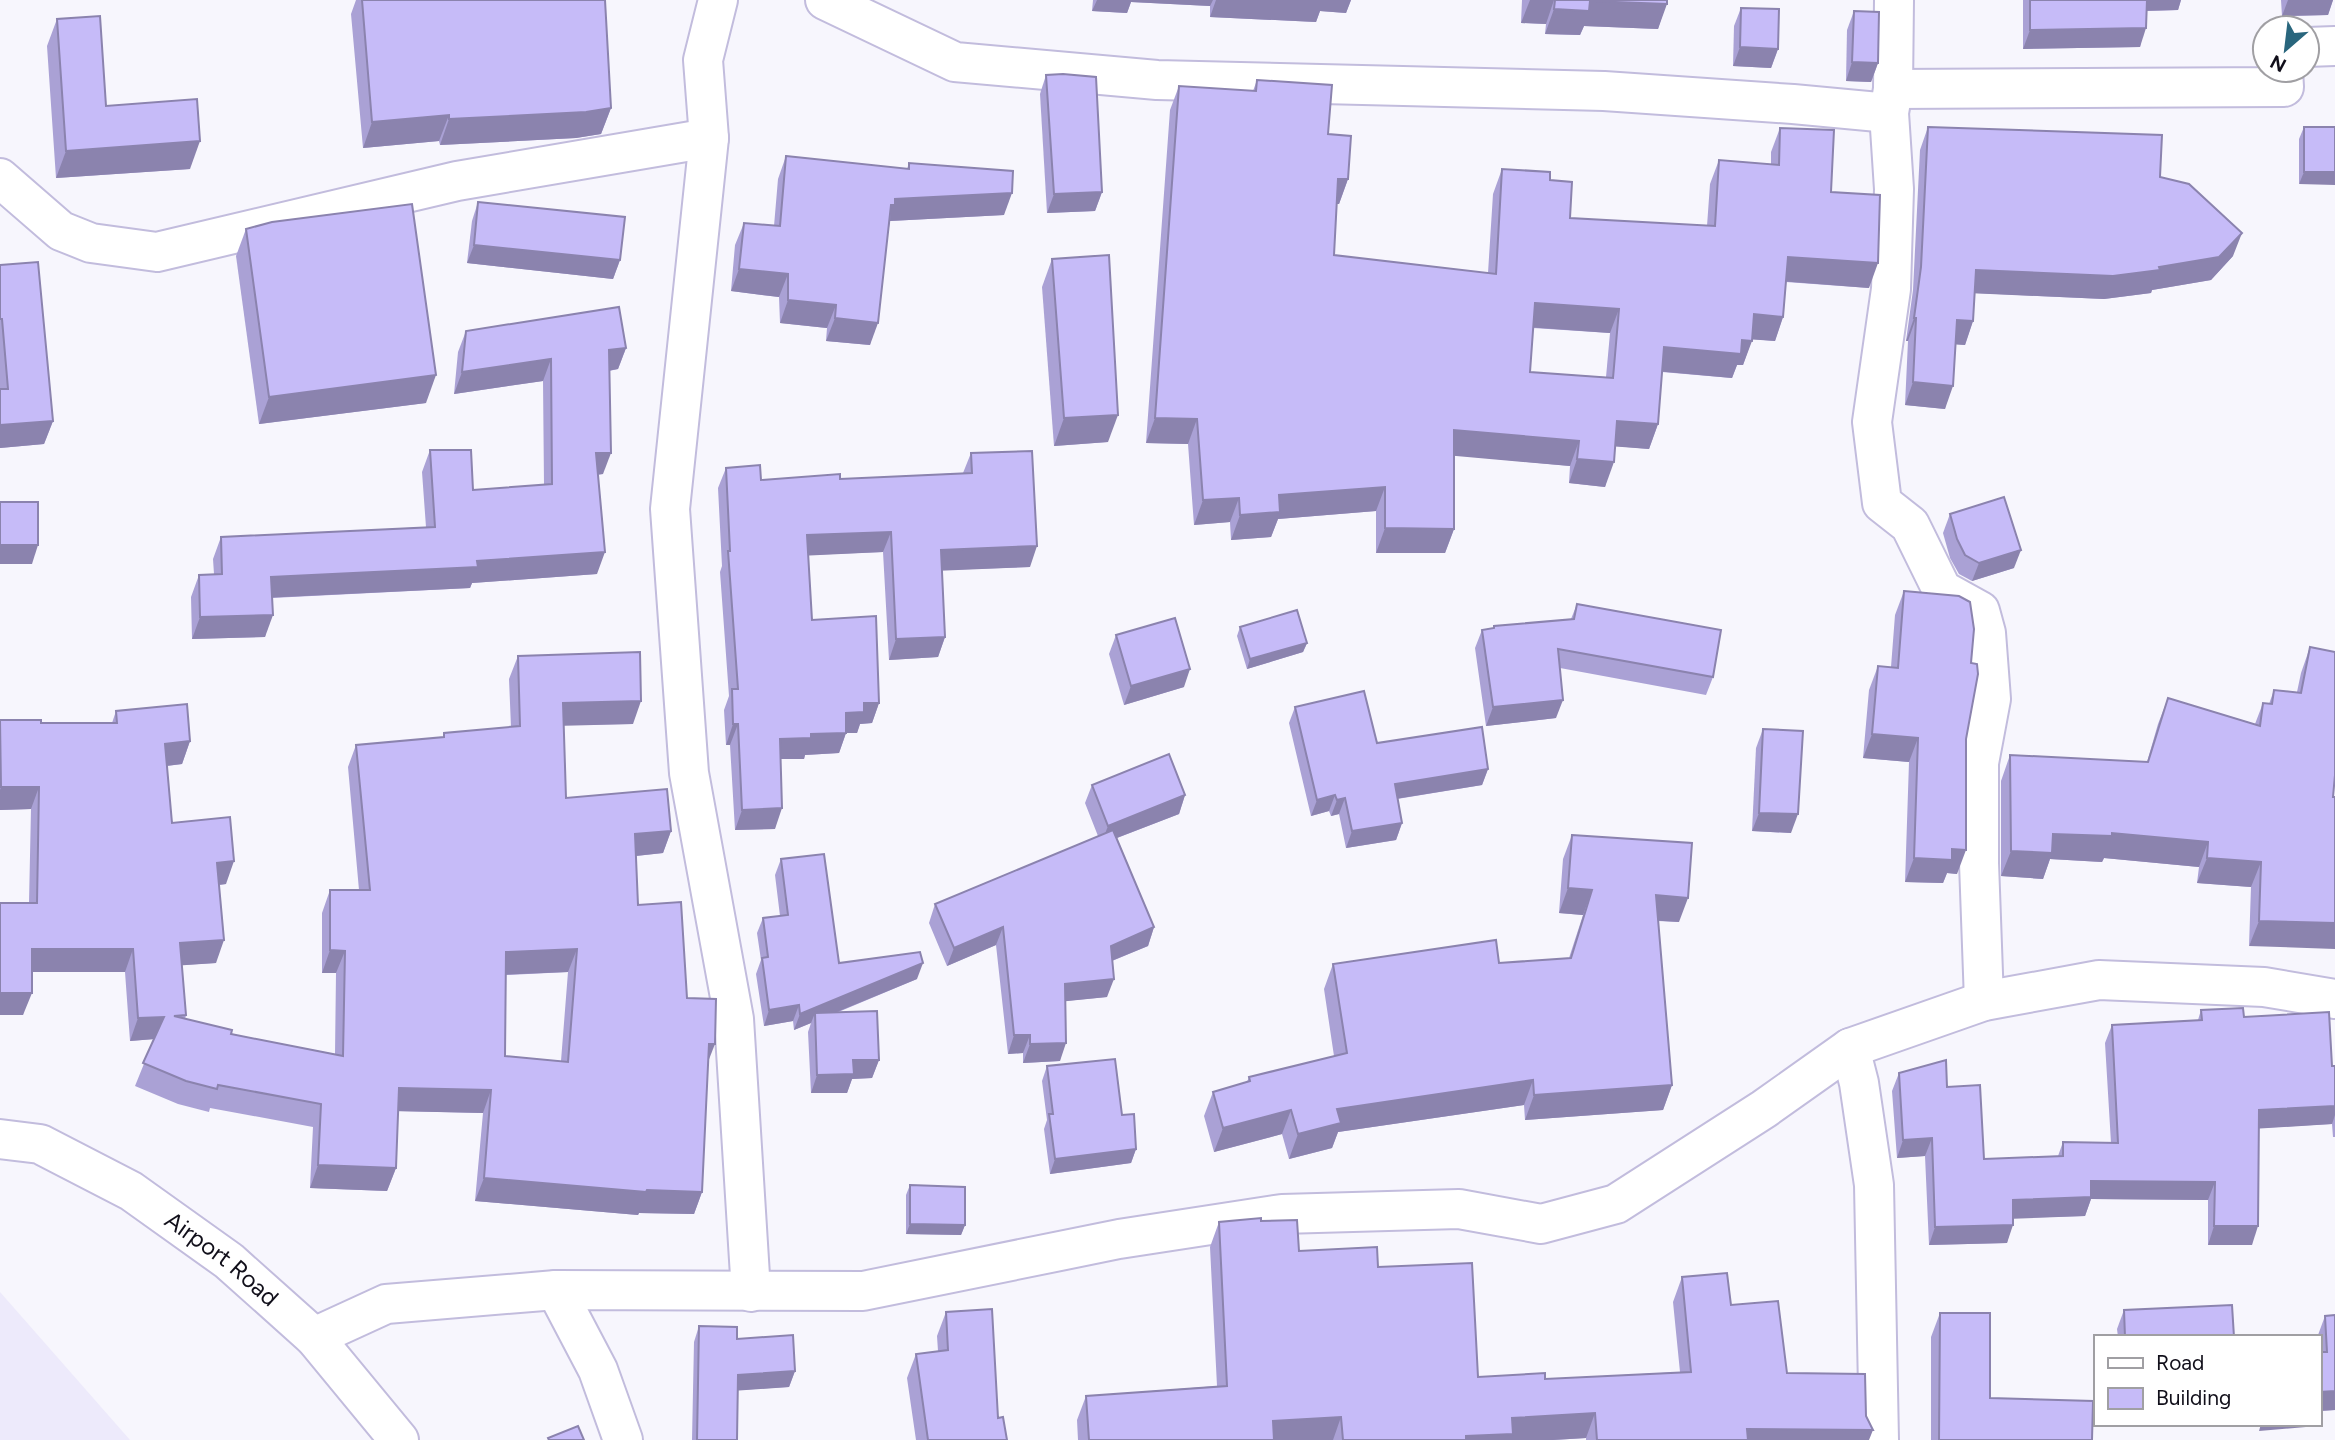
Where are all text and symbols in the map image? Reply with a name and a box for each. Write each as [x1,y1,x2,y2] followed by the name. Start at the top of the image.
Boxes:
[2251,14,2321,84] north arrow
[2266,50,2290,77] text: N
[160,1205,285,1312] street label: Airport Road
[2094,1335,2321,1426] legend
[2156,1350,2204,1375] text: Road
[2156,1385,2231,1410] text: Building

